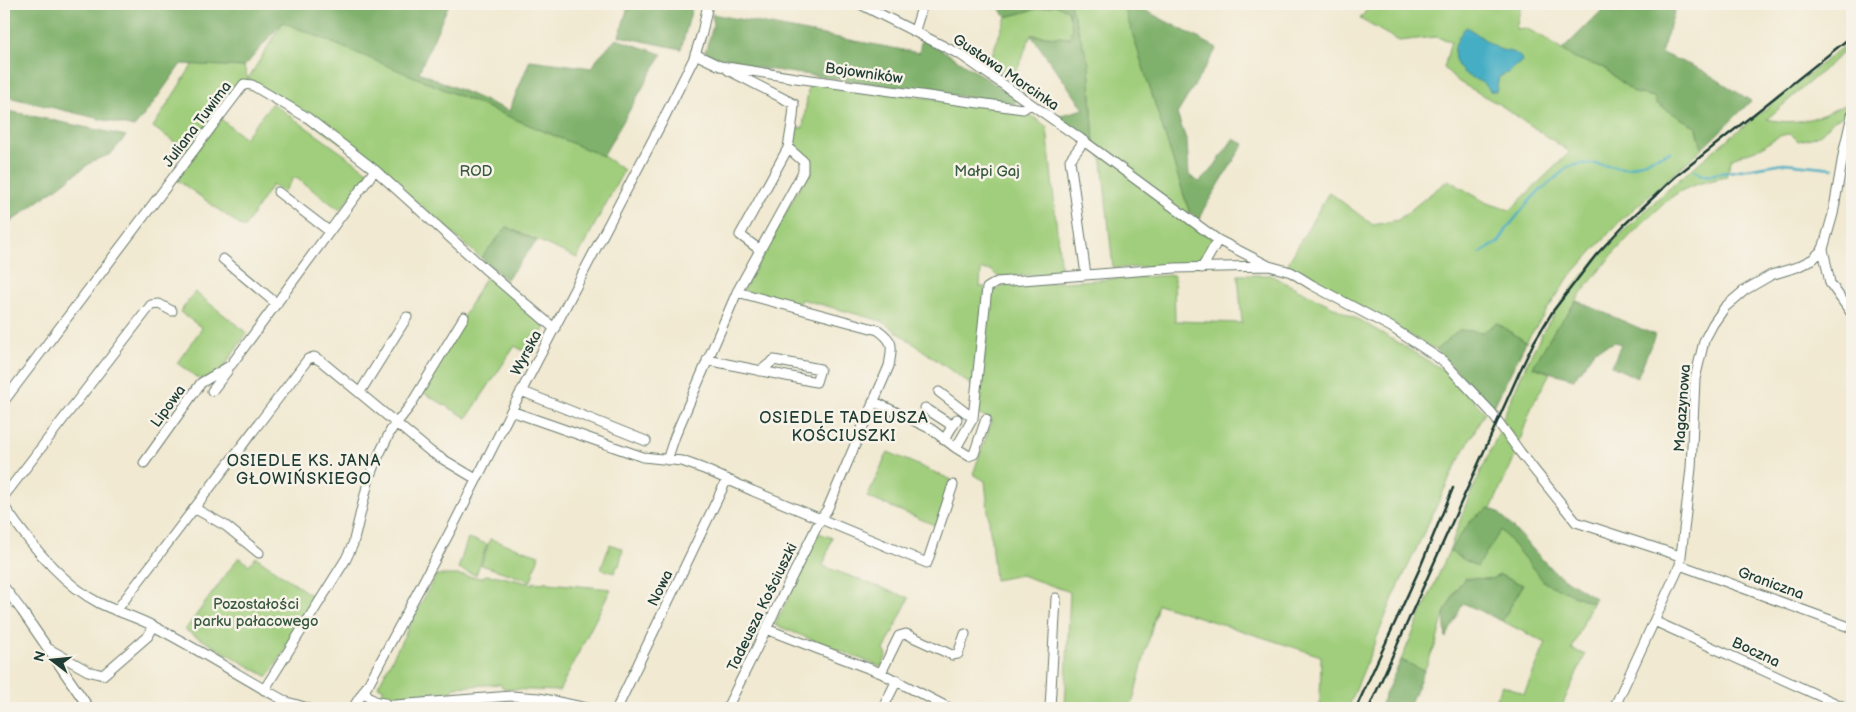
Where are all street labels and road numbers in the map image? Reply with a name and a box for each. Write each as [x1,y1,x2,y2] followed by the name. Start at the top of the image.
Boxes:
[949,30,1063,115] street label: Gustawa Morcinka
[824,59,904,88] street label: Bojowników
[159,78,236,171] street label: Juliana Tuwima
[507,327,546,379] street label: Wyrska
[1670,364,1695,453] street label: Magazynowa
[147,381,190,431] street label: Lipowa
[723,540,802,674] street label: Tadeusza Kościuszki
[1735,563,1806,604] street label: Graniczna
[644,567,677,610] street label: Nowa
[1729,633,1783,672] street label: Boczna

